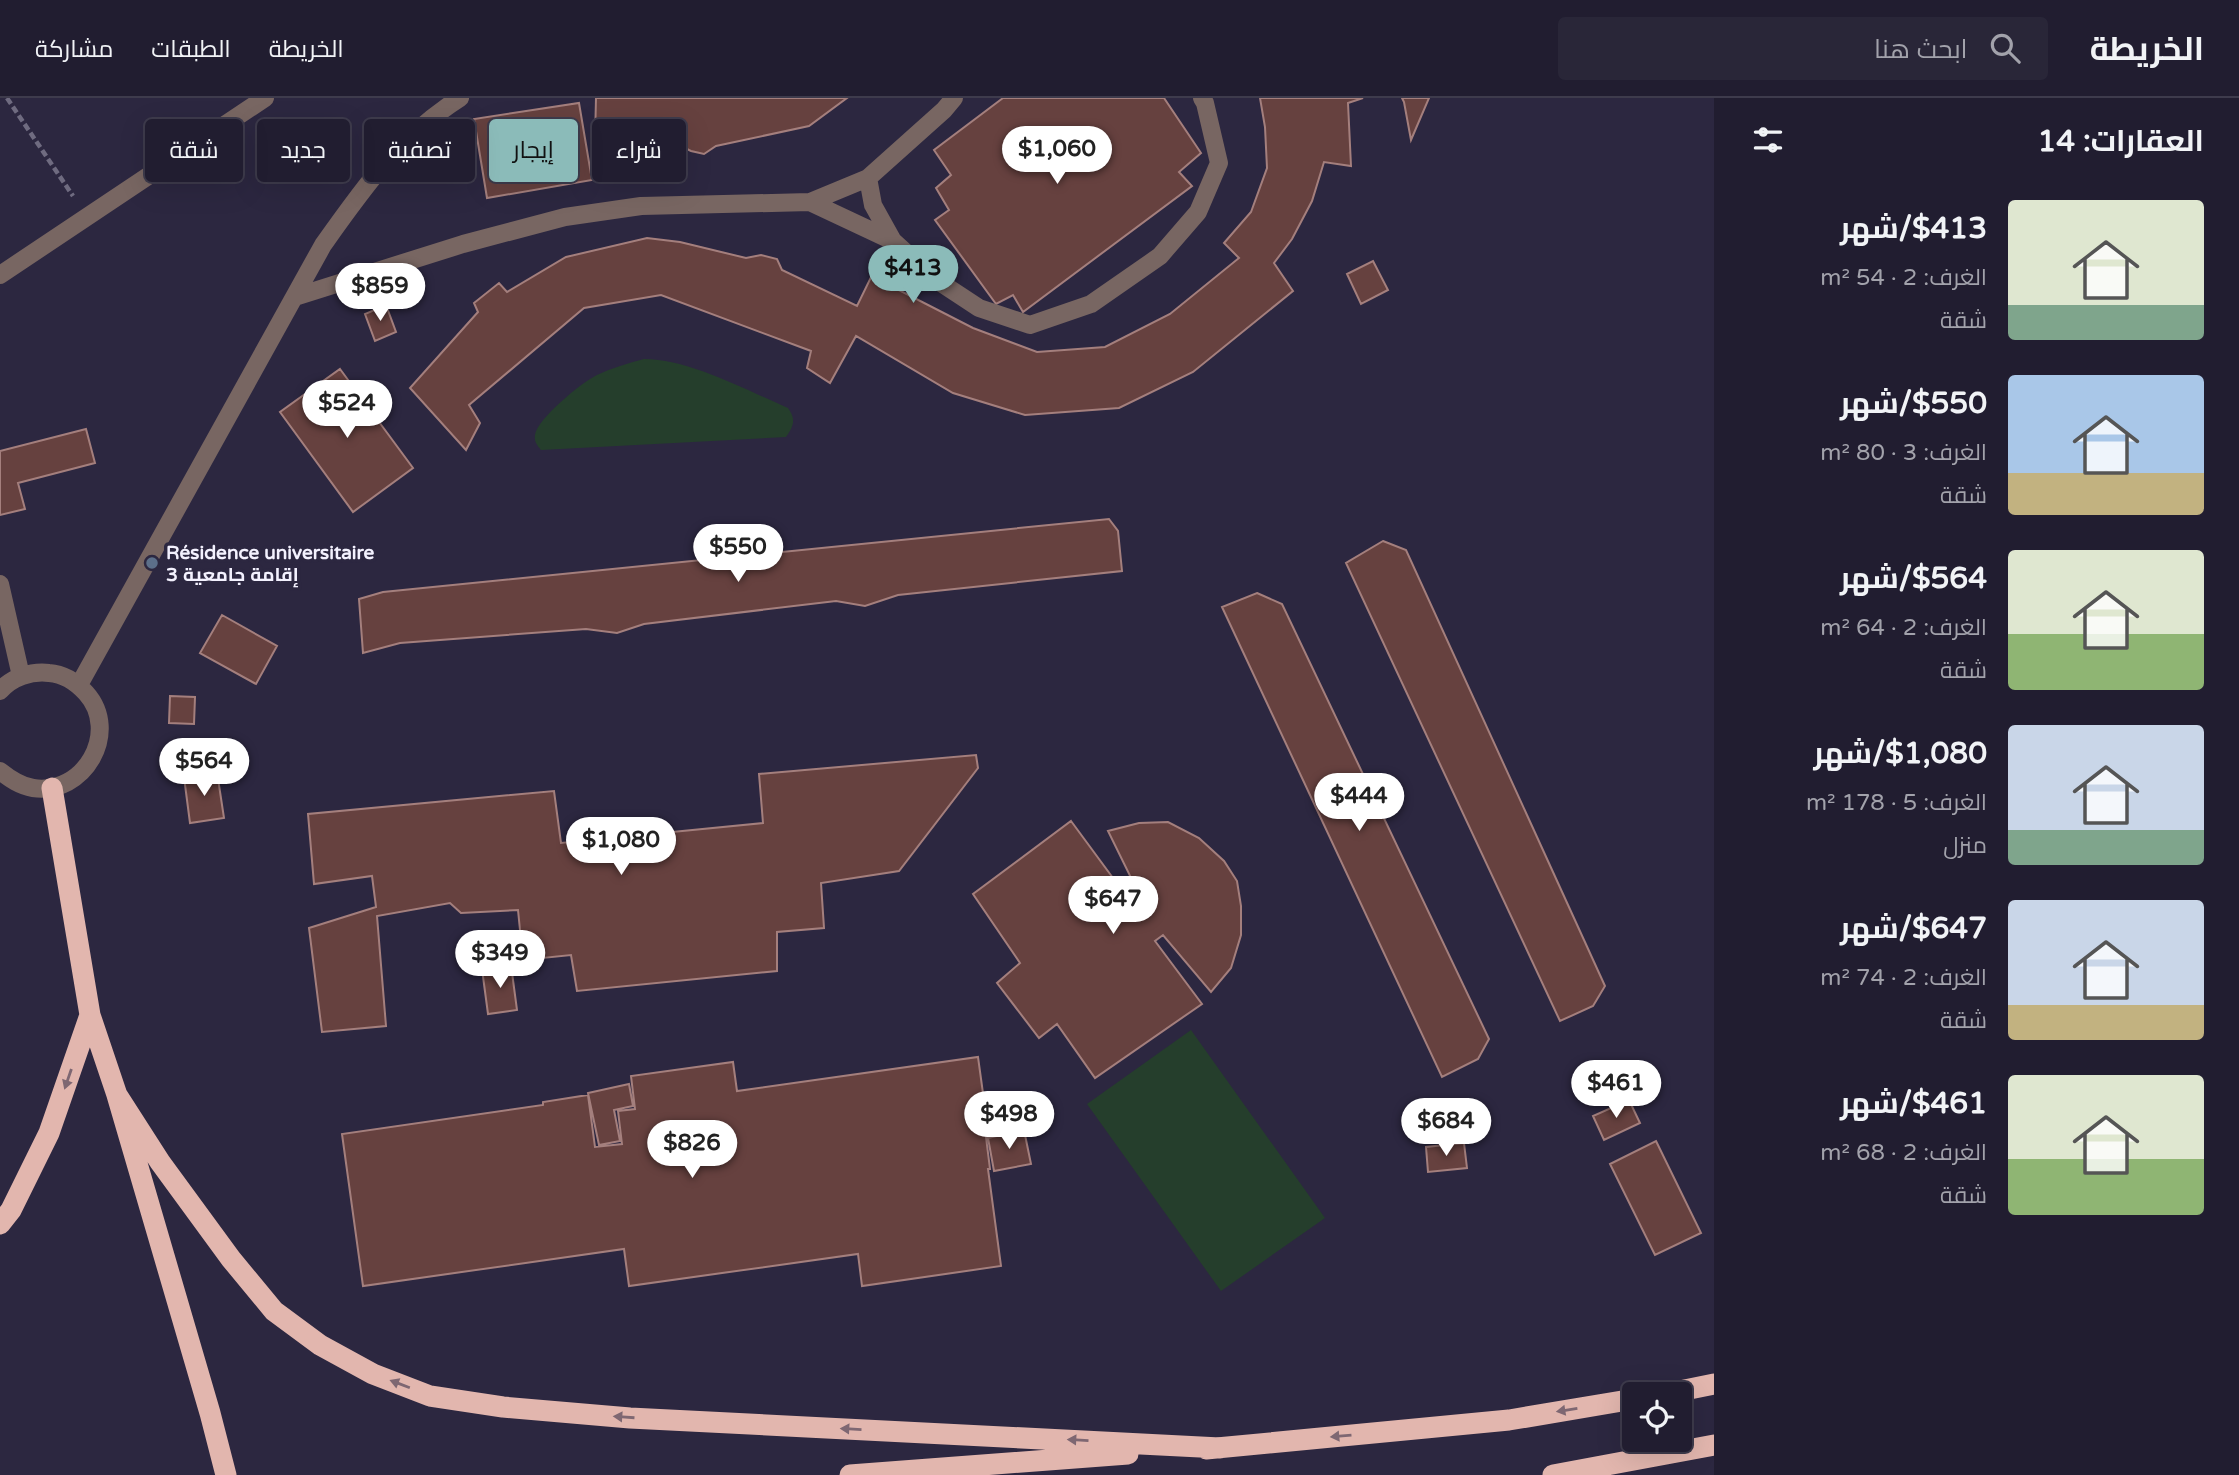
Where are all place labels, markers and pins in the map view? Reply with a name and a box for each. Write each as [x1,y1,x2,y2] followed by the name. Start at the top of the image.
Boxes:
[1000,126,1114,186] pin: $1,060
[872,246,954,305] pin: $413
[339,264,421,323] pin: $859
[306,380,388,440] pin: $524
[697,524,779,584] pin: $550
[166,542,375,588] place label: Résidence universitaire إقامة جامعية 3
[144,555,160,571] marker: Résidence universitaire إقامة جامعية 3
[163,738,245,798] pin: $564
[1318,774,1400,833] pin: $444
[564,818,678,877] pin: $1,080
[1072,876,1154,936] pin: $647
[459,930,541,990] pin: $349
[1575,1060,1657,1120] pin: $461
[968,1091,1050,1151] pin: $498
[1405,1098,1487,1158] pin: $684
[651,1121,733,1180] pin: $826

